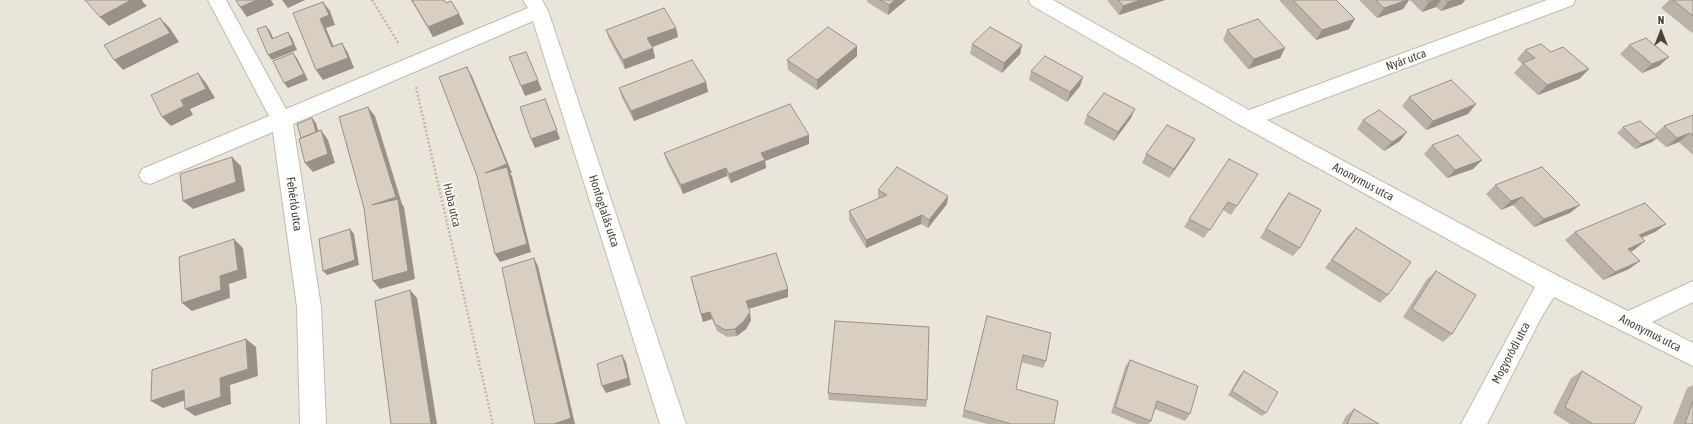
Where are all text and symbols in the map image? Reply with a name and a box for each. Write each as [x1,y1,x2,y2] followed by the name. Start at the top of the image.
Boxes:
[1641,12,1681,52] north arrow
[1658,14,1664,26] text: N
[1384,46,1428,74] street label: Nyár utca
[1330,160,1396,204] street label: Anonymus utca
[586,173,622,249] street label: Honfoglalás utca
[283,176,305,232] street label: Fehérló utca
[440,182,464,228] street label: Huba utca
[1617,311,1683,355] street label: Anonymus utca
[1489,320,1533,386] street label: Mogyoródi utca

